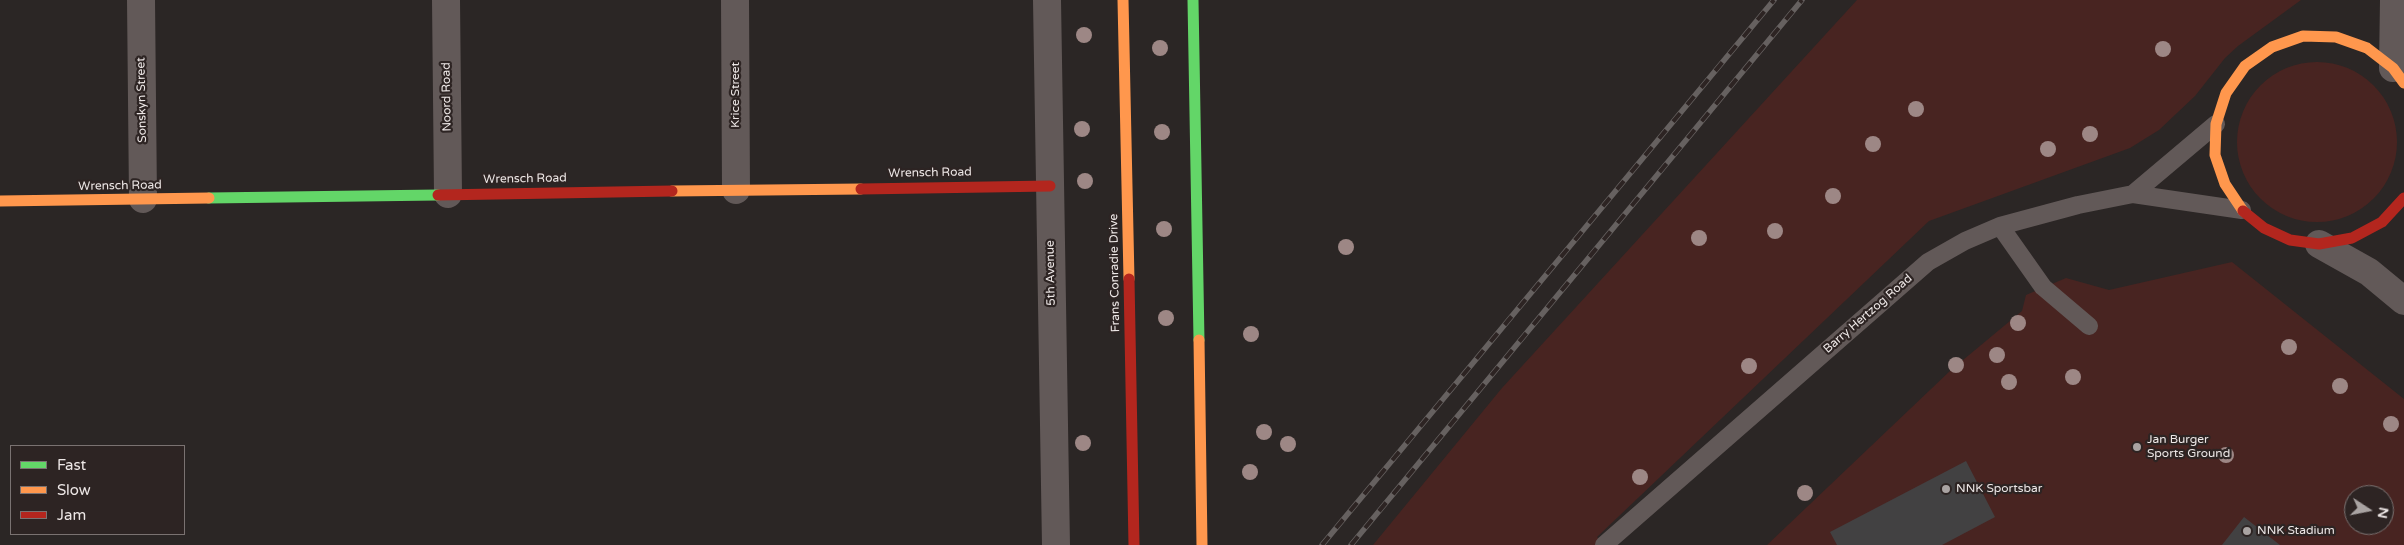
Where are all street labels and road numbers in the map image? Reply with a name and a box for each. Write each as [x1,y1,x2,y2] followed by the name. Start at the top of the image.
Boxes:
[134,57,150,143] street label: Sonskyn Street
[439,62,455,132] street label: Noord Road
[729,62,743,128] street label: Krice Street
[888,165,972,181] street label: Wrensch Road
[483,171,567,187] street label: Wrensch Road
[78,178,162,194] street label: Wrensch Road
[1107,214,1123,332] street label: Frans Conradie Drive
[1043,240,1059,306] street label: 5th Avenue
[1821,272,1915,356] street label: Barry Hertzog Road

